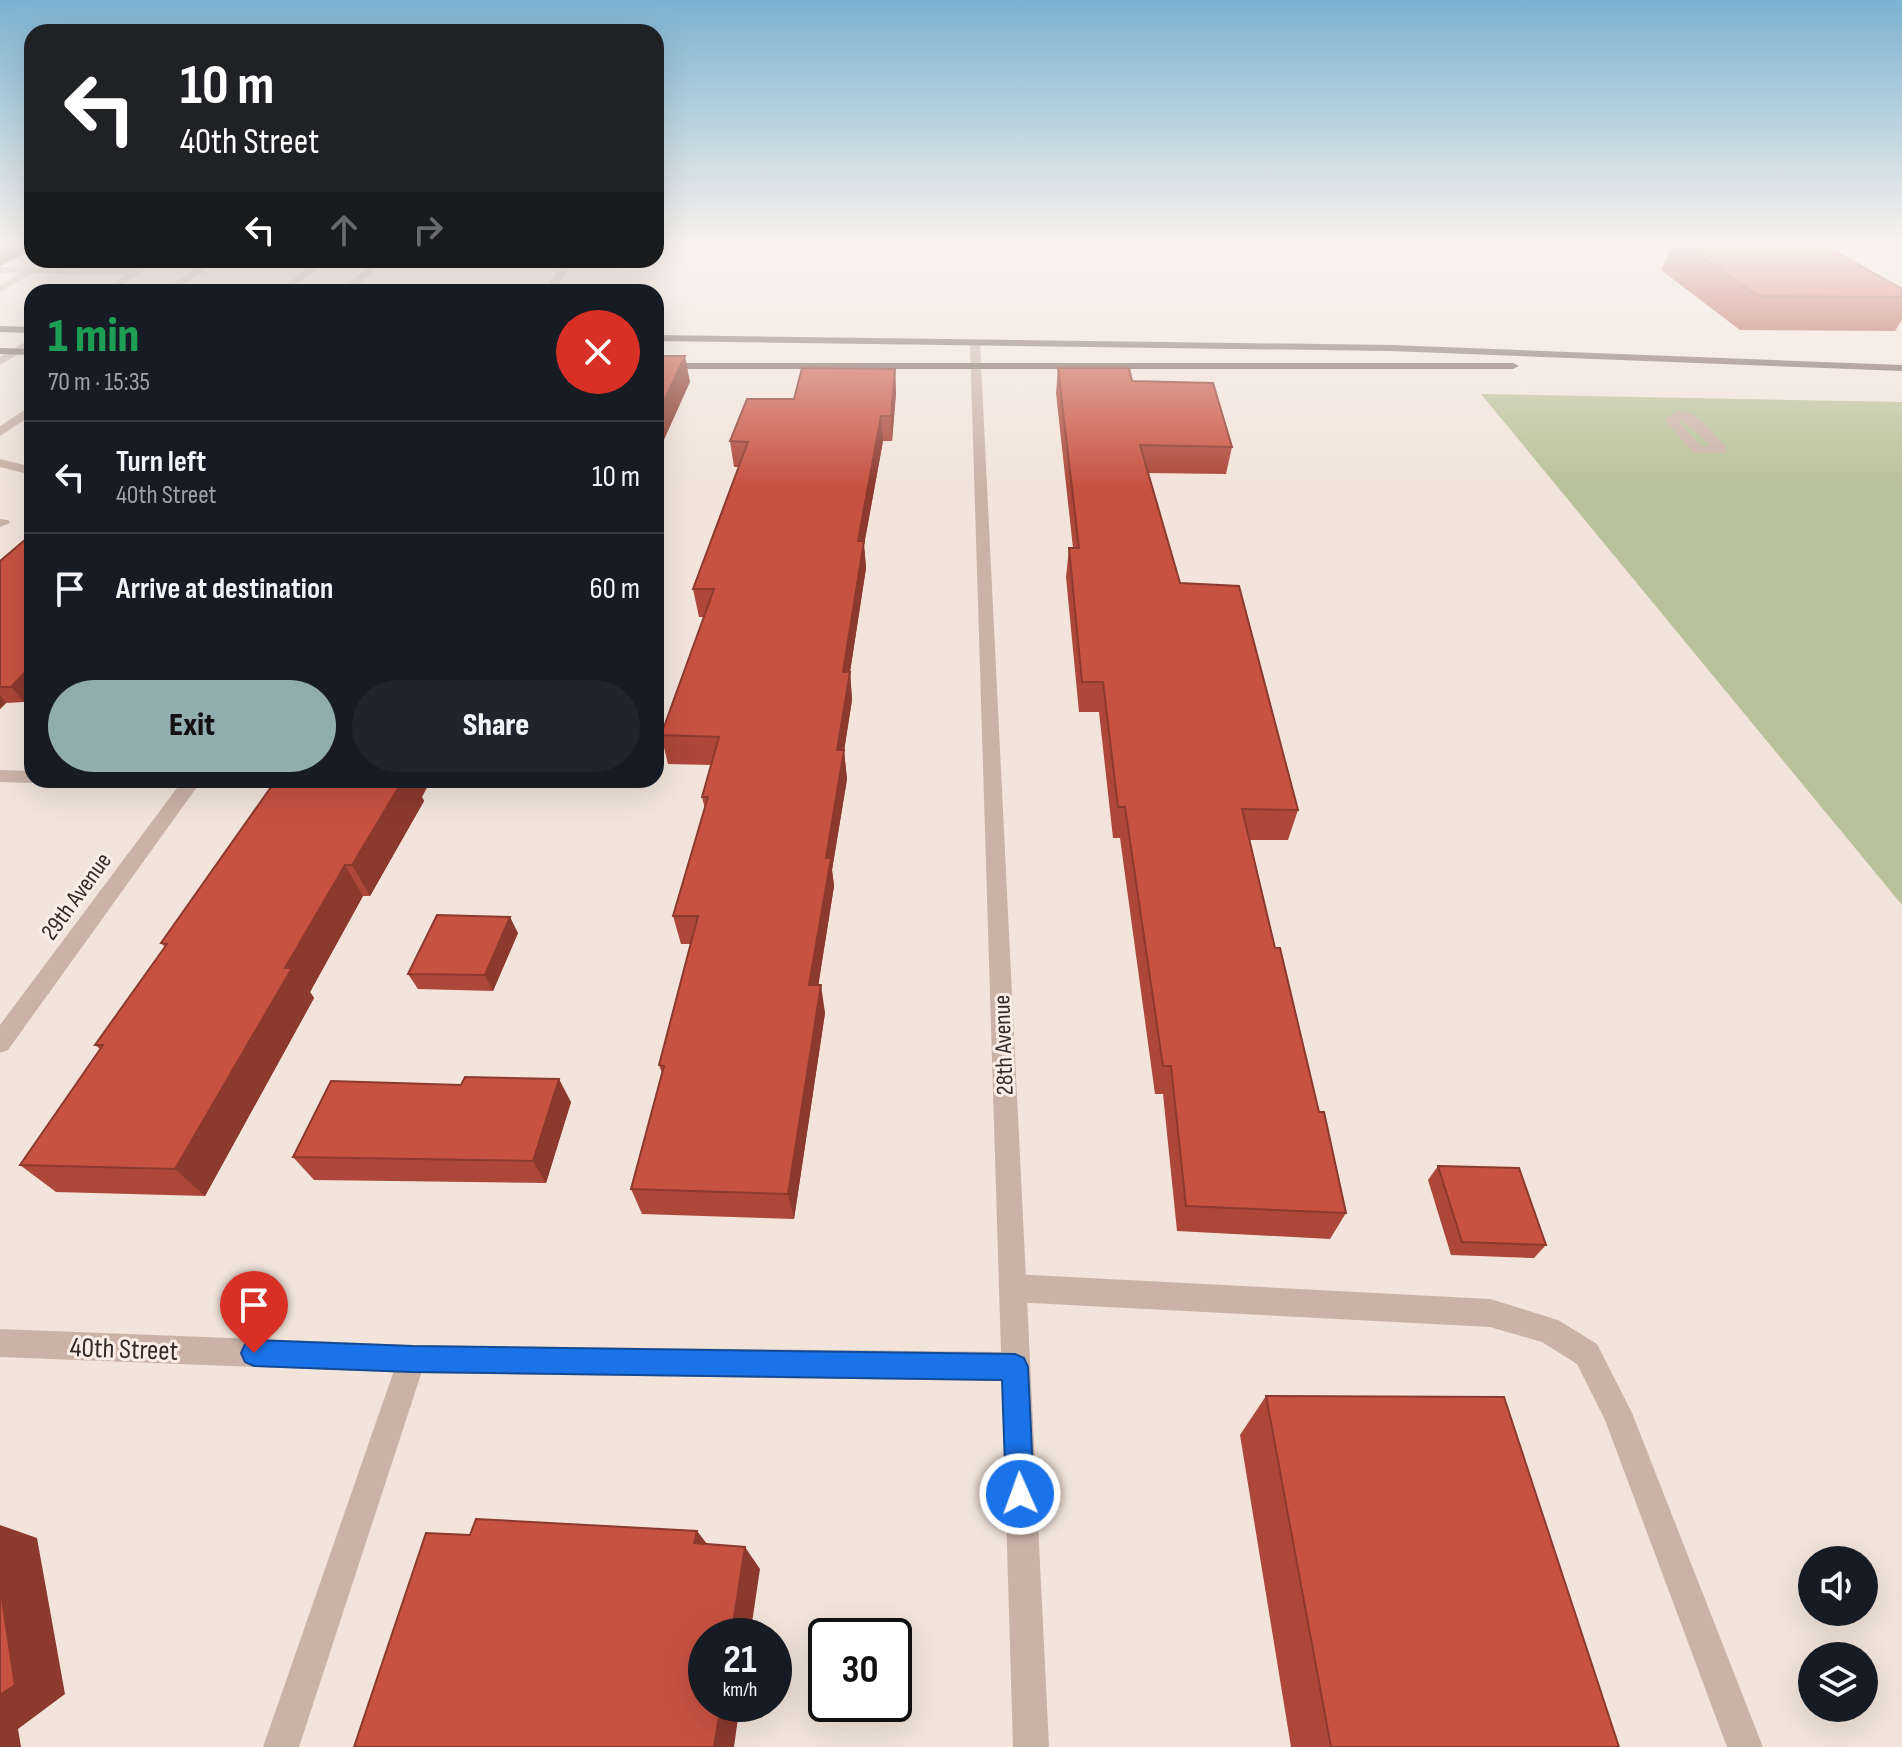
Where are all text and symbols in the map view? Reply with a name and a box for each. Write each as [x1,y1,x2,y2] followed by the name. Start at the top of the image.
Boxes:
[180,53,274,120] text: 10 m
[48,56,152,160] icon: left
[180,121,319,164] text: 40th Street
[238,208,282,252] icon: left
[322,208,366,252] icon: ahead
[406,208,450,252] icon: right
[48,308,139,365] text: 1 min
[556,310,640,394] button: close
[48,367,150,398] text: 70 m · 15:35
[116,444,206,480] text: Turn left
[48,455,92,499] icon: left
[592,459,640,495] text: 10 m
[116,480,217,511] text: 40th Street
[48,567,92,611] icon: arrive
[116,571,333,607] text: Arrive at destination
[589,571,640,607] text: 60 m
[48,680,336,772] button: Exit
[352,680,640,772] button: Share
[35,847,118,946] street label: 29th Avenue
[987,994,1020,1096] street label: 28th Avenue
[220,1271,288,1353] pin
[232,1283,276,1327] icon: arrive
[69,1331,179,1368] street label: 40th Street
[978,1452,1062,1536] position arrow
[1798,1546,1878,1722] map controls
[1798,1546,1878,1626] button: sound
[808,1618,912,1722] speed limit sign: 30
[723,1636,757,1684] text: 21
[1798,1642,1878,1722] button: layers
[723,1678,757,1702] text: km/h

